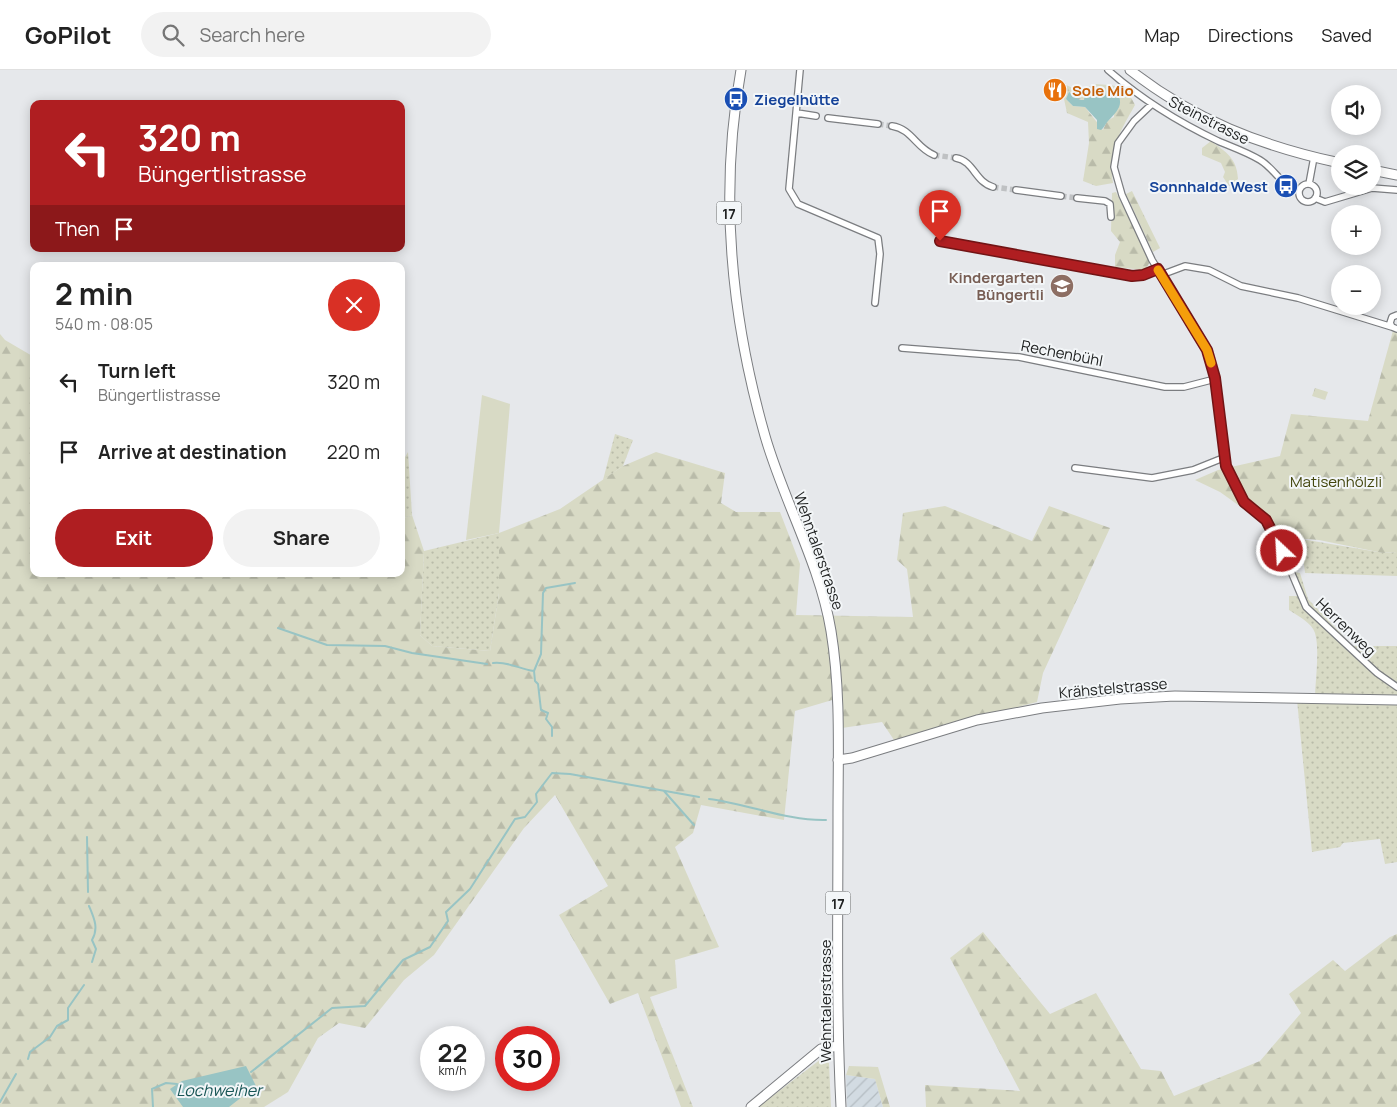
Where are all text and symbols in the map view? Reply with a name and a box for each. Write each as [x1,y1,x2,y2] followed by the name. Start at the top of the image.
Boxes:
[141,12,491,57] search box
[25,18,111,51] text: GoPilot
[159,21,187,49] icon: search
[199,22,305,48] text: Search here
[1144,23,1180,47] text: Map
[1208,23,1293,47] text: Directions
[1321,23,1372,47] text: Saved
[1042,77,1068,103] restaurant icon: Sole Mio
[1072,80,1134,101] place label: Sole Mio
[1331,85,1381,315] map controls
[1331,85,1381,135] button: sound
[723,86,749,112] bus stop icon: Ziegelhütte
[754,89,840,110] place label: Ziegelhütte
[1165,91,1253,149] street label: Steinstrasse
[138,114,241,162] text: 320 m
[55,120,120,185] icon: left
[1331,145,1381,195] button: layers
[138,159,307,189] text: Büngertlistrasse
[1273,173,1299,199] bus stop icon: Sonnhalde West
[1149,176,1268,197] place label: Sonnhalde West
[919,190,961,241] pin
[926,197,954,225] icon: arrive
[716,202,742,224] road number: 17
[1331,205,1381,255] button: +
[110,215,138,243] icon: arrive
[55,216,100,242] text: Then
[1331,265,1381,315] button: −
[949,267,1044,305] place label: Kindergarten Büngertli
[55,273,133,314] text: 2 min
[1049,273,1075,299] school or university icon: Kindergarten Büngertli
[328,279,380,331] button: close
[55,313,153,335] text: 540 m · 08:05
[1019,335,1105,371] street label: Rechenbühl
[98,358,176,384] text: Turn left
[55,368,83,396] icon: left
[327,369,380,395] text: 320 m
[98,384,221,406] text: Büngertlistrasse
[55,438,83,466] icon: arrive
[98,439,287,465] text: Arrive at destination
[327,439,380,465] text: 220 m
[1290,471,1382,492] park label: Matisenhölzli
[789,489,849,613] street label: Wehntalerstrasse
[55,509,213,567] button: Exit
[223,509,380,567] button: Share
[1255,524,1307,576] position arrow
[1311,593,1381,661] street label: Herrenweg
[1058,673,1168,703] street label: Krähstelstrasse
[826,891,850,914] road number: 17
[815,939,836,1063] street label: Wehntalerstrasse
[495,1026,560,1091] speed limit sign: 30
[438,1035,467,1070] text: 22
[439,1062,466,1079] text: km/h
[176,1079,264,1101] water label: Lochweiher

